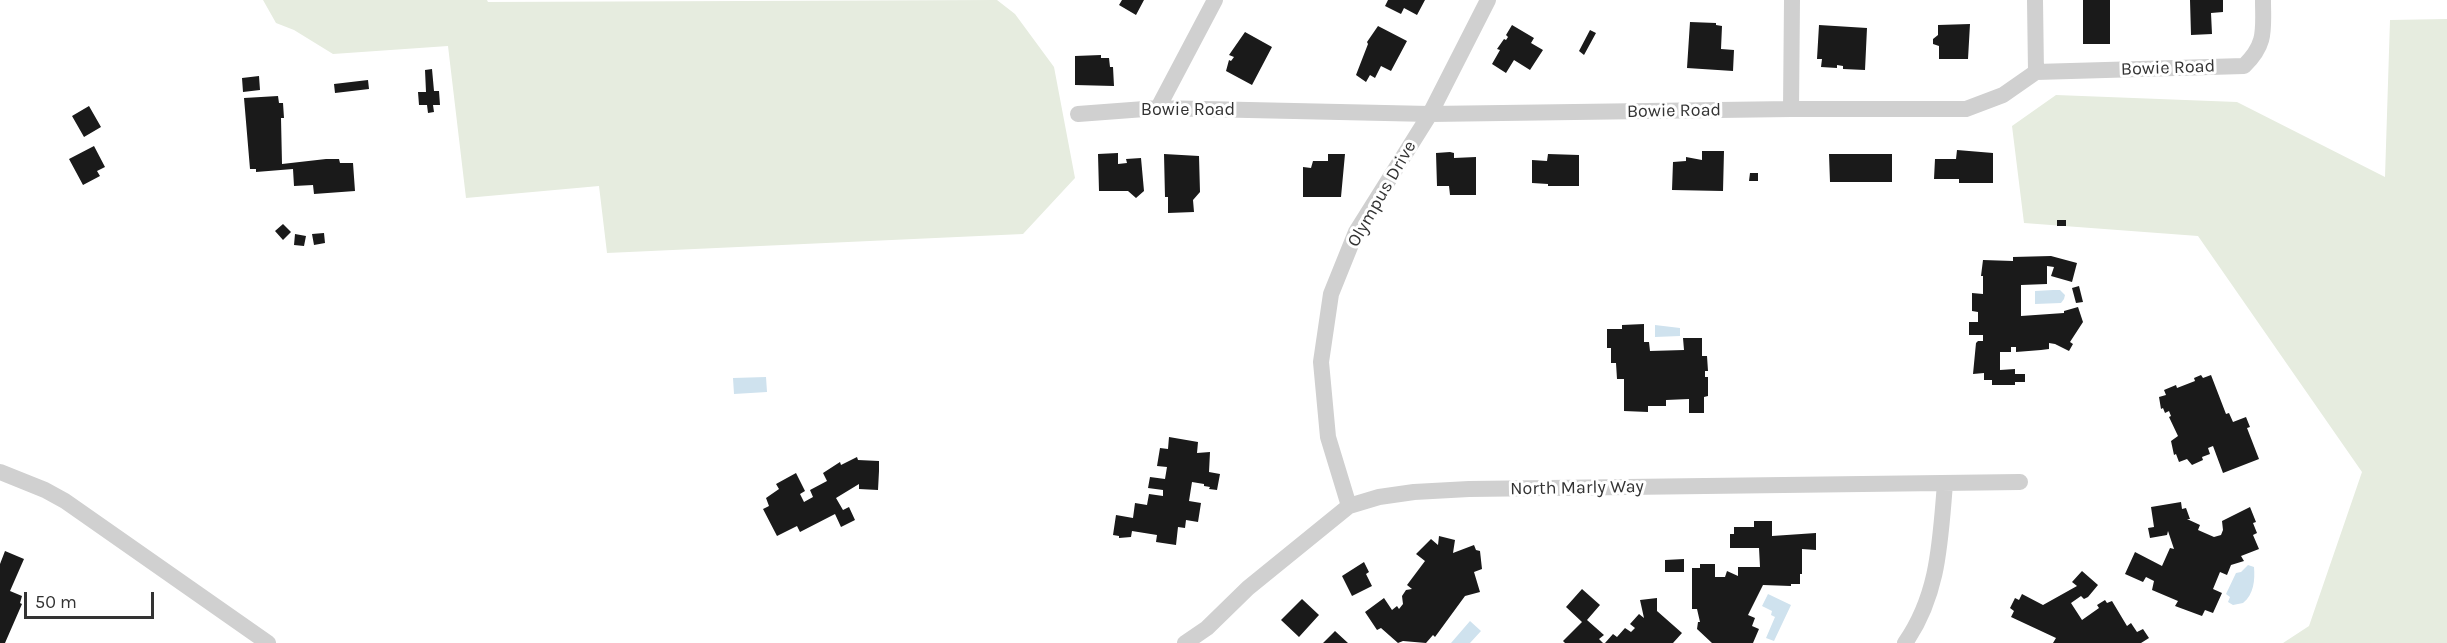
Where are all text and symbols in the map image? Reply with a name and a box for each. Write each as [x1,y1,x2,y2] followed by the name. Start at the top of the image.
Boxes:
[2120,56,2216,80] street label: Bowie Road
[1141,99,1235,121] street label: Bowie Road
[1627,99,1721,123] street label: Bowie Road
[1343,137,1421,251] street label: Olympus Drive
[1510,476,1644,500] street label: North Marly Way
[27,580,158,618] scale bar
[35,591,77,613] text: 50 m

